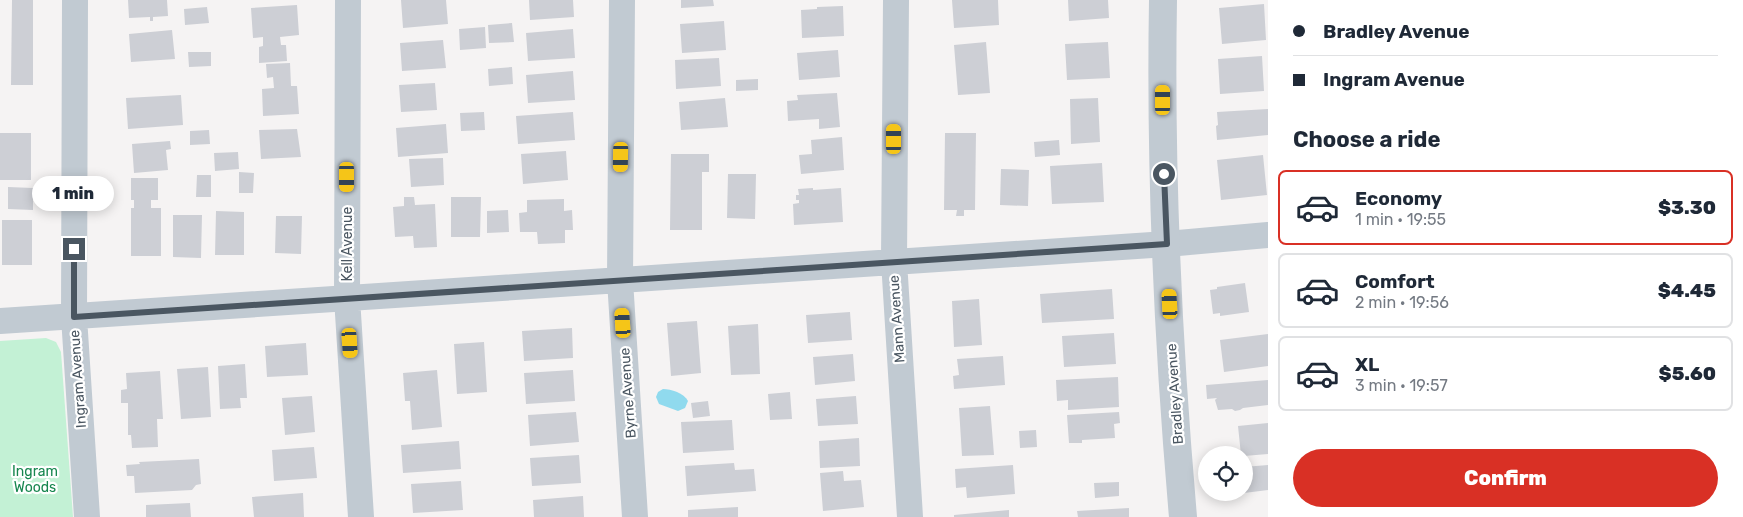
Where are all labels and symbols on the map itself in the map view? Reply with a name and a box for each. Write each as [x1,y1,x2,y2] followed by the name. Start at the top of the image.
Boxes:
[1155,85,1170,115] car
[886,124,901,154] car
[613,142,628,172] car
[339,162,354,192] car
[1153,163,1175,185] route start
[33,176,115,212] callout: 1 min
[339,206,356,281] street label: Kell Avenue
[63,238,85,260] route end
[885,274,909,363] street label: Mann Avenue
[1161,289,1178,319] car
[614,308,631,338] car
[341,328,358,358] car
[66,329,90,429] street label: Ingram Avenue
[1163,343,1187,445] street label: Bradley Avenue
[616,347,640,439] street label: Byrne Avenue
[12,463,58,496] park label: Ingram Woods

